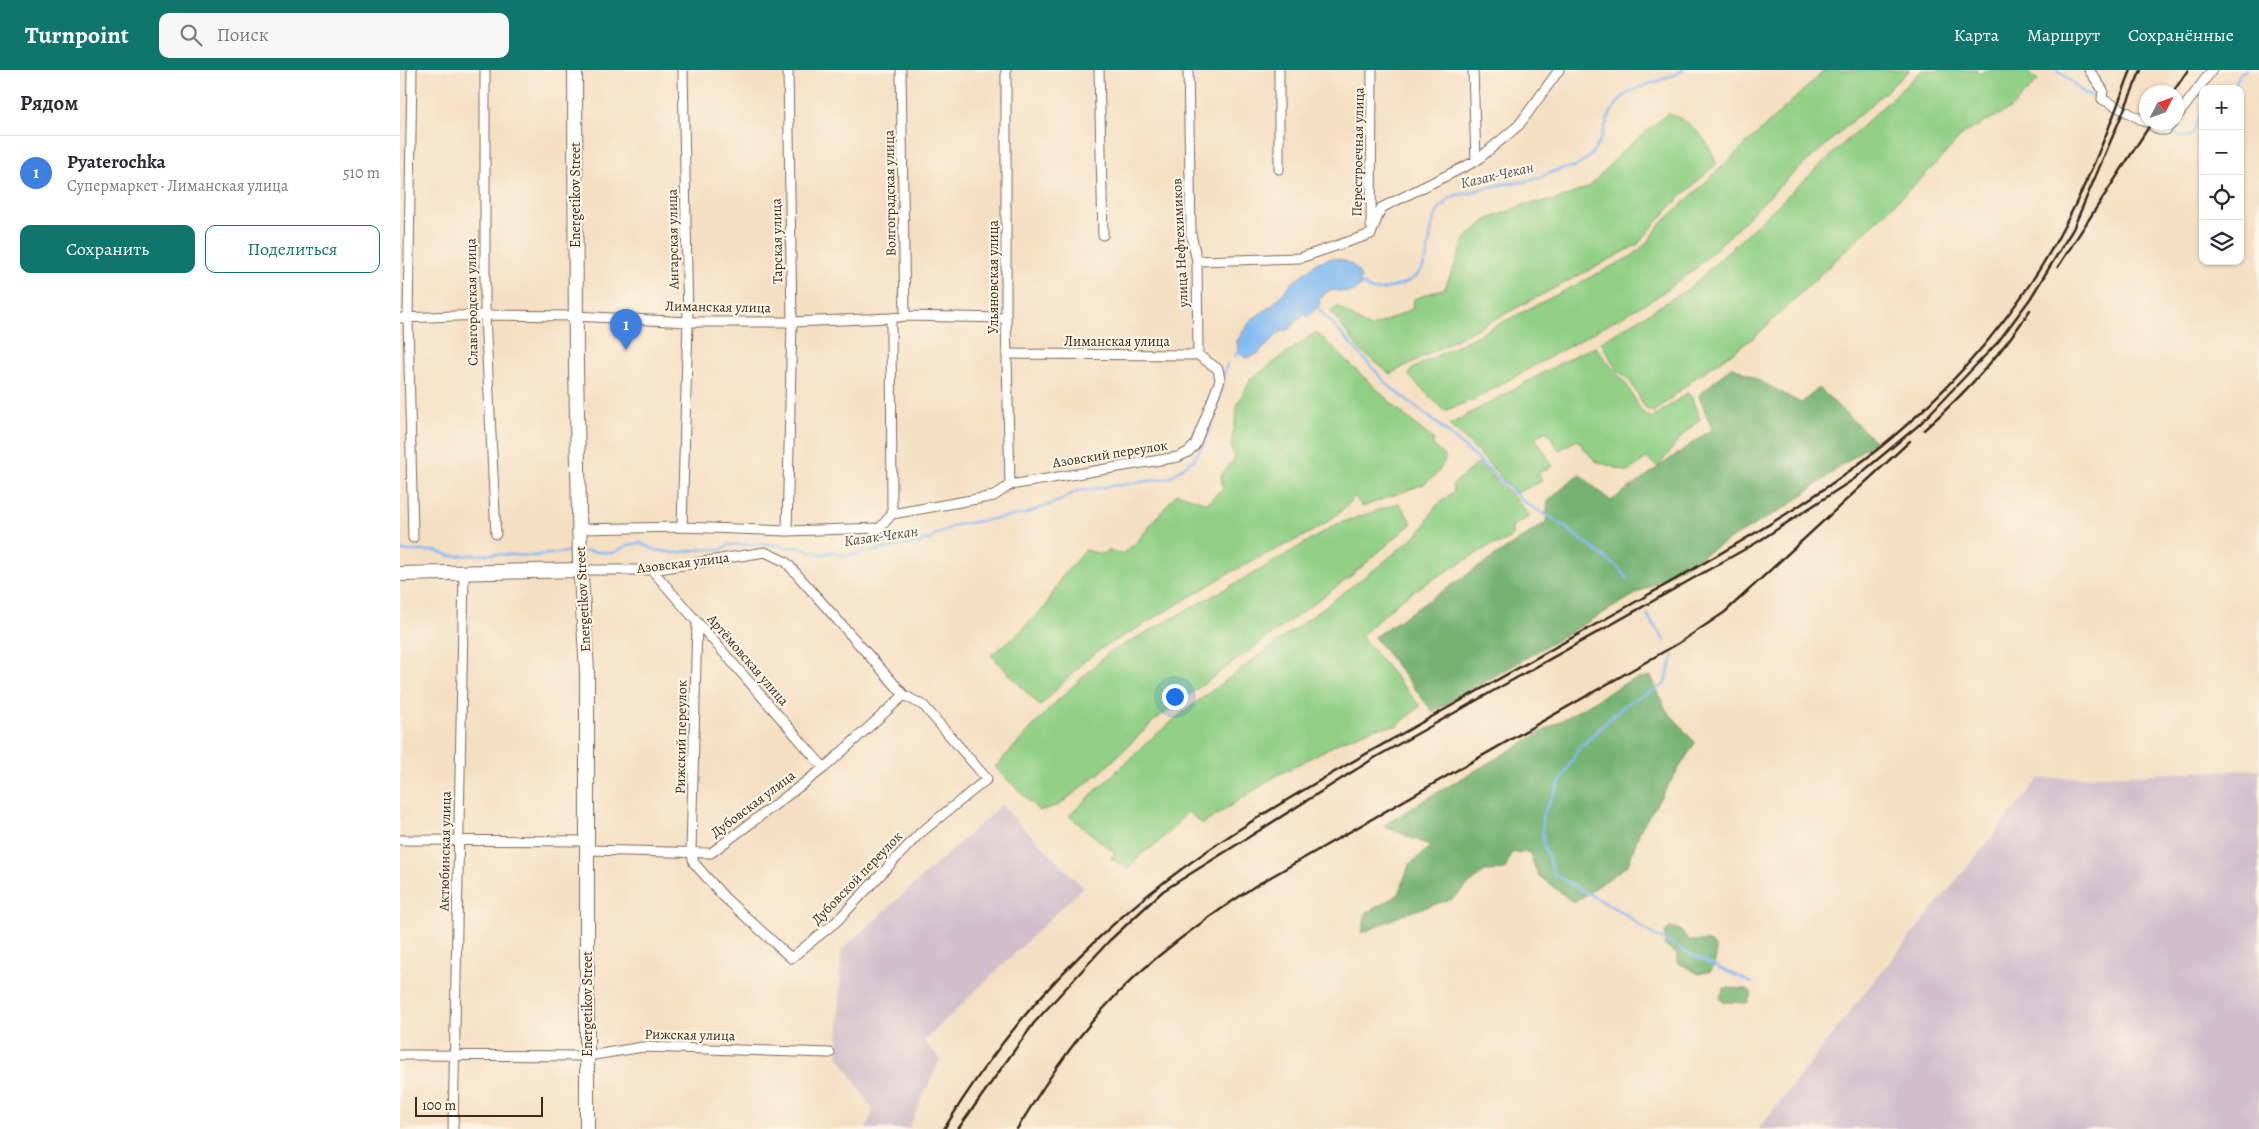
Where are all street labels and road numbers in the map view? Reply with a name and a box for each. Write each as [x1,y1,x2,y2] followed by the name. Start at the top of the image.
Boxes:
[1347,87,1369,217] street label: Перестроечная улица
[879,129,901,256] street label: Волгоградская улица
[566,142,585,248] street label: Energetikov Street
[1167,178,1193,309] street label: улица Нефтехимиков
[663,188,683,290] street label: Ангарская улица
[767,198,787,284] street label: Тарская улица
[984,220,1003,334] street label: Ульяновская улица
[461,237,483,366] street label: Славгородская улица
[665,297,772,317] street label: Лиманская улица
[1064,332,1171,351] street label: Лиманская улица
[1050,436,1169,473] street label: Азовский переулок
[571,545,595,652] street label: Energetikov Street
[635,548,731,578] street label: Азовская улица
[702,609,793,710] street label: Артёмовская улица
[671,680,691,794] street label: Рижский переулок
[707,766,800,842] street label: Дубовская улица
[434,790,456,912] street label: Актюбинская улица
[807,827,907,929] street label: Дубовской переулок
[578,951,597,1057] street label: Energetikov Street
[644,1025,736,1045] street label: Рижская улица

